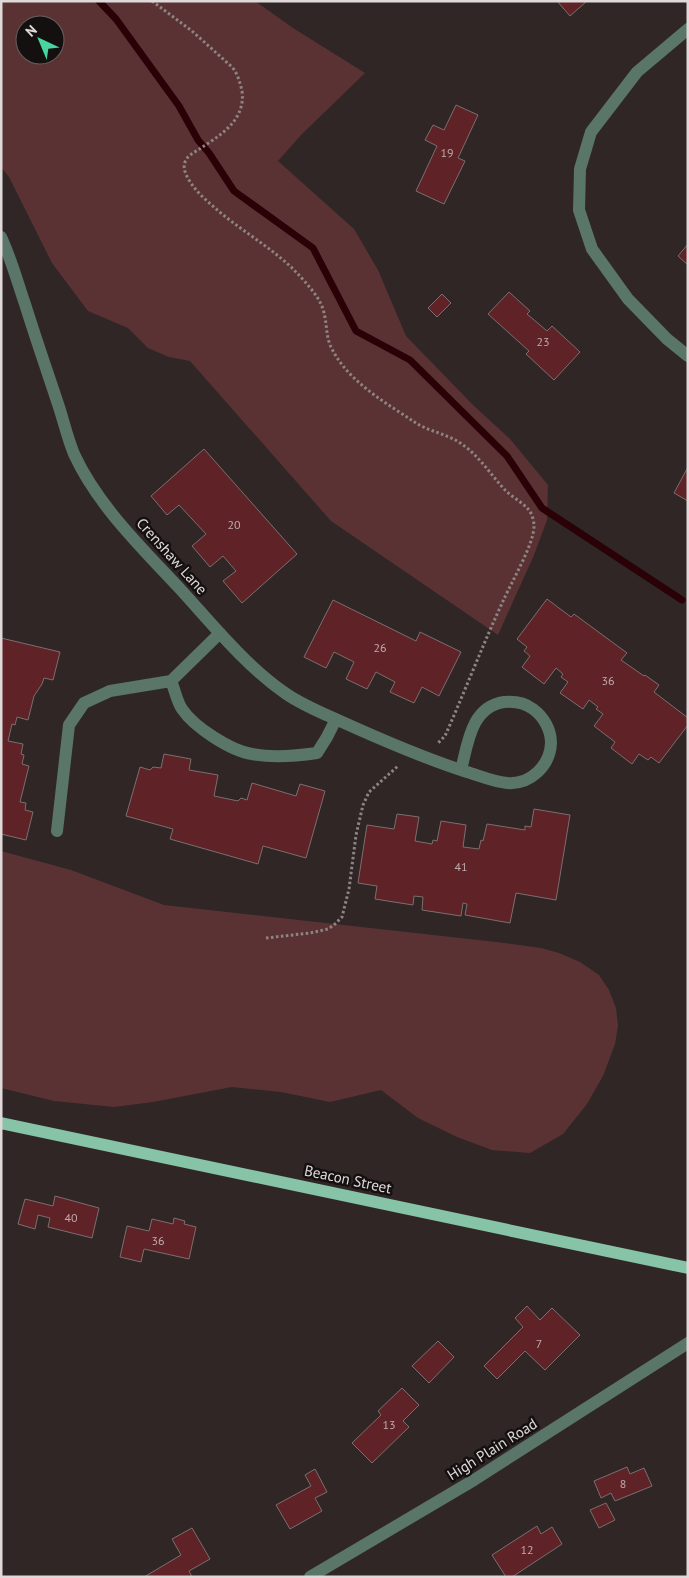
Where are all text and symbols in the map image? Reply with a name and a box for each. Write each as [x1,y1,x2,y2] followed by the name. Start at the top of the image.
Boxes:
[15,15,65,65] north arrow
[21,21,41,40] text: N
[440,145,454,160] house number: 19
[536,334,550,349] house number: 23
[133,514,211,598] street label: Crenshaw Lane
[227,517,241,532] house number: 20
[373,640,387,655] house number: 26
[601,673,615,688] house number: 36
[454,859,468,874] house number: 41
[303,1160,393,1198] street label: Beacon Street
[64,1210,78,1225] house number: 40
[151,1233,165,1248] house number: 36
[536,1336,542,1351] house number: 7
[443,1414,541,1484] street label: High Plain Road
[382,1417,396,1432] house number: 13
[620,1476,626,1491] house number: 8
[520,1542,534,1557] house number: 12

